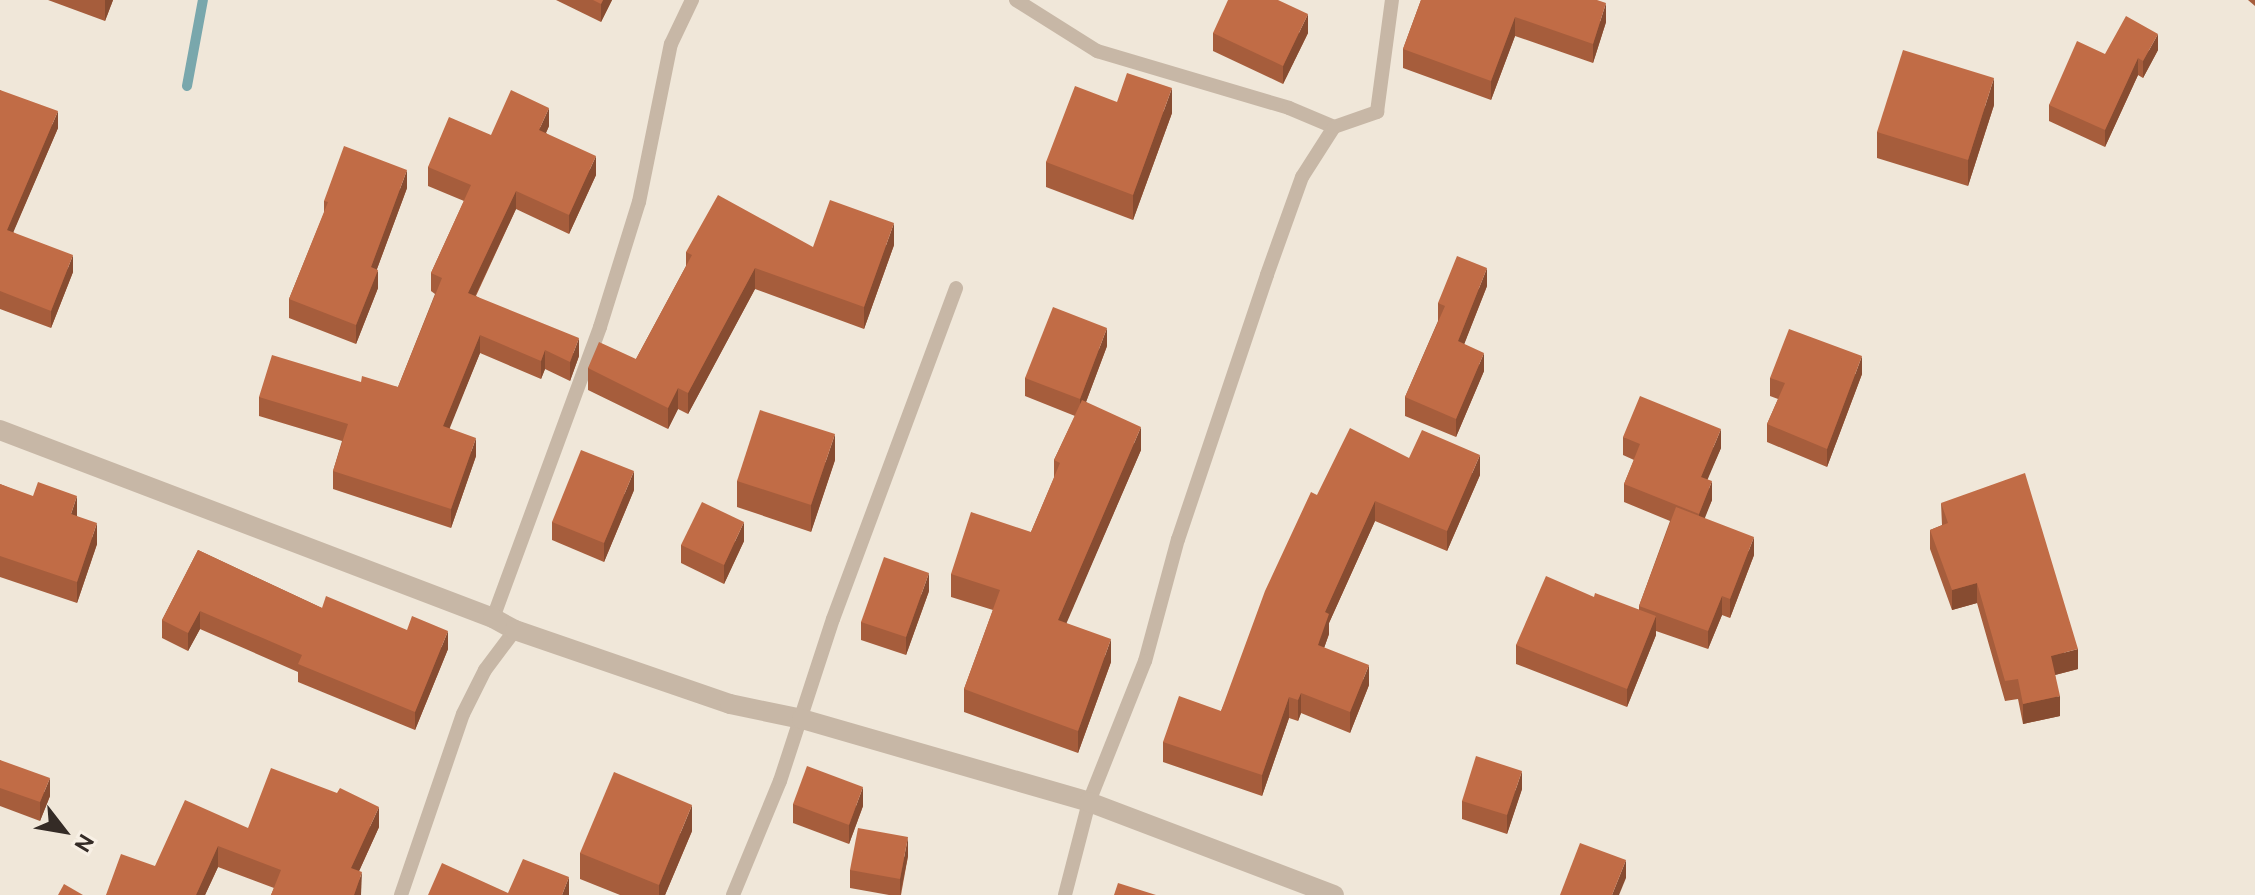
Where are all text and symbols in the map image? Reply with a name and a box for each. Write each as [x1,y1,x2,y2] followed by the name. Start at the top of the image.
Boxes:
[24,791,104,871] north arrow
[70,830,100,857] text: N

